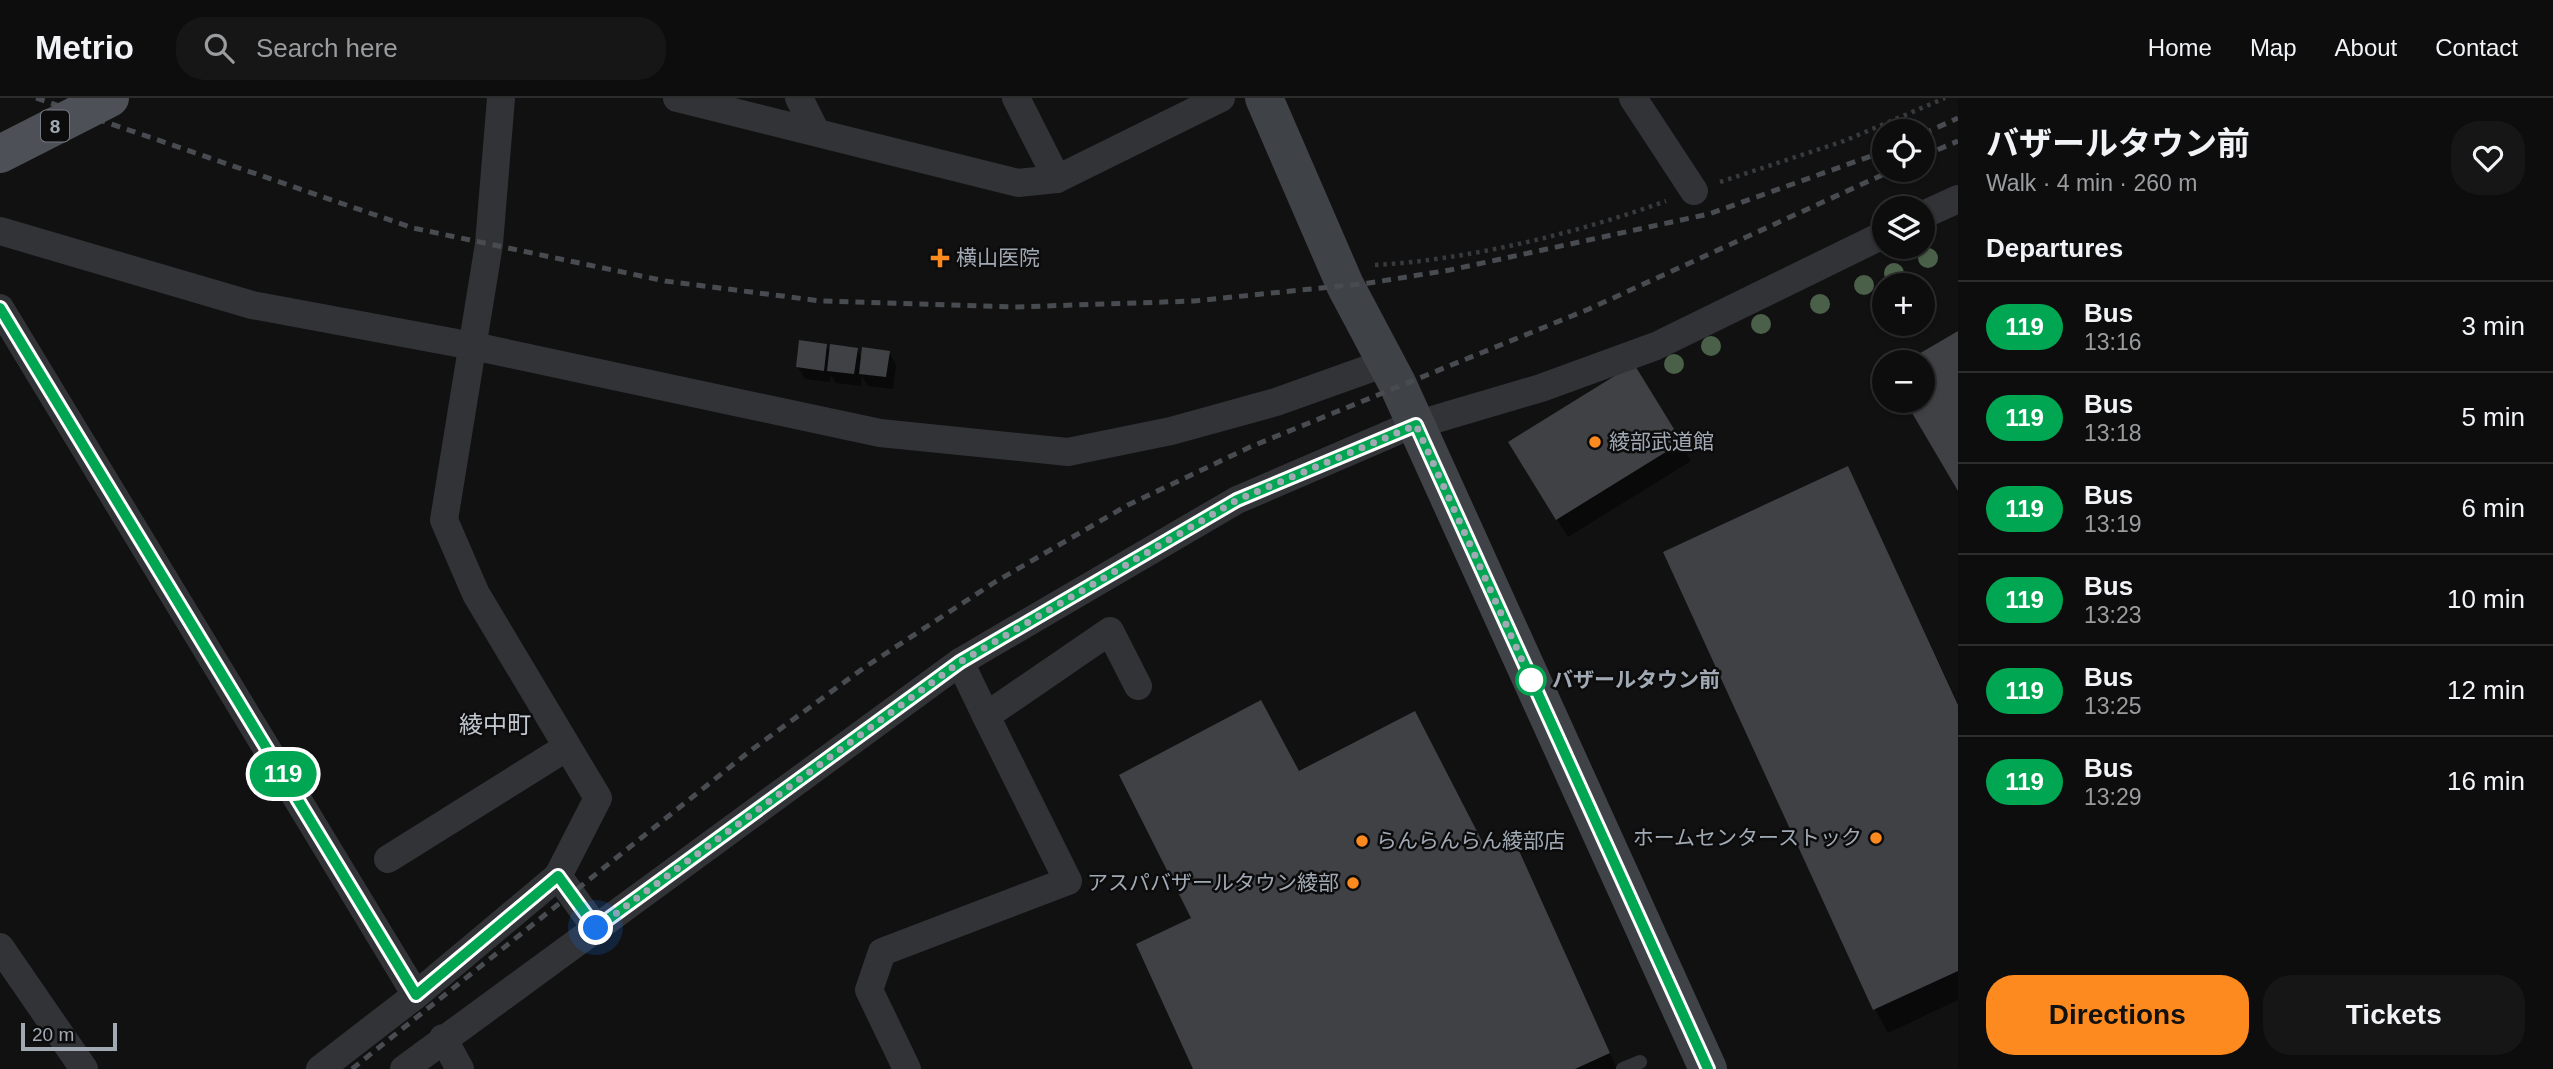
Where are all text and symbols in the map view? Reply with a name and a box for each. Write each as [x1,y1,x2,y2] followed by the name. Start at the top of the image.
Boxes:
[176,17,666,80] search box
[35,29,134,66] text: Metrio
[200,29,238,67] icon: search
[256,33,398,63] text: Search here
[2148,34,2212,61] text: Home
[2250,34,2297,61] text: Map
[2335,34,2397,61] text: About
[2435,34,2518,61] text: Contact
[41,110,69,142] road number: 8
[1872,119,1935,413] map controls
[1872,119,1935,182] button: locate
[2451,121,2525,195] button: heart
[1986,125,2250,162] text: バザールタウン前
[1986,170,2197,196] text: Walk · 4 min · 260 m
[1872,196,1935,259] button: layers
[1986,233,2123,263] text: Departures
[956,246,1040,269] place label: 横山医院
[930,248,950,268] marker: 横山医院
[1872,273,1935,336] button: +
[2084,298,2133,328] text: Bus
[2461,311,2525,341] text: 3 min
[2005,313,2044,340] text: 119
[2084,329,2142,355] text: 13:16
[1872,350,1935,413] button: −
[2084,389,2133,419] text: Bus
[2461,402,2525,432] text: 5 min
[2005,404,2044,431] text: 119
[2084,420,2142,446] text: 13:18
[1609,430,1714,453] place label: 綾部武道館
[1587,434,1603,450] marker: 綾部武道館
[2084,480,2133,510] text: Bus
[2461,493,2525,523] text: 6 min
[2005,495,2044,522] text: 119
[2084,511,2142,537] text: 13:19
[2084,571,2133,601] text: Bus
[2447,584,2525,614] text: 10 min
[2005,586,2044,613] text: 119
[2084,602,2142,628] text: 13:23
[2084,662,2133,692] text: Bus
[1516,665,1546,695] marker: バザールタウン前
[1552,668,1720,691] place label: バザールタウン前
[2447,675,2525,705] text: 12 min
[2005,677,2044,704] text: 119
[2084,693,2142,719] text: 13:25
[459,711,531,738] district label: 綾中町
[243,751,323,797] line badge: 119
[2084,753,2133,783] text: Bus
[264,760,302,787] text: 119
[2447,766,2525,796] text: 16 min
[2005,768,2044,795] text: 119
[2084,784,2142,810] text: 13:29
[1633,826,1862,849] place label: ホームセンターストック
[1376,829,1565,852] place label: らんらんらん綾部店
[1868,830,1884,846] marker: ホームセンターストック
[1354,833,1370,849] marker: らんらんらん綾部店
[1087,871,1339,894] place label: アスパバザールタウン綾部
[1345,875,1361,891] marker: アスパバザールタウン綾部
[578,910,613,945] your location
[1986,975,2249,1055] button: Directions
[2263,975,2525,1055] button: Tickets
[21,1020,117,1052] scale bar
[32,1024,74,1045] text: 20 m

